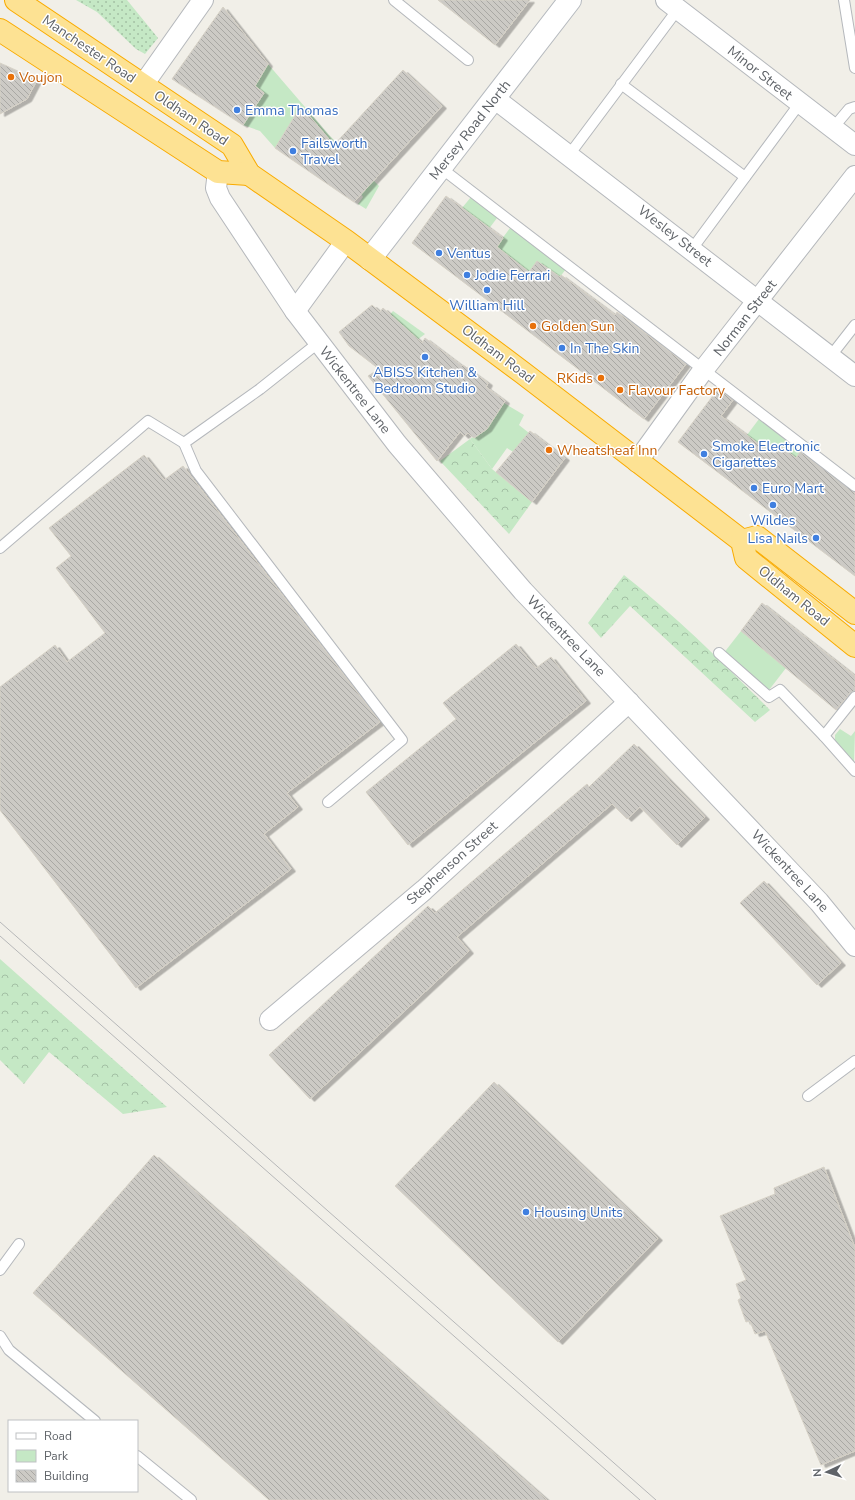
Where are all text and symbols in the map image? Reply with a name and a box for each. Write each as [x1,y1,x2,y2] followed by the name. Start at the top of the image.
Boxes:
[38,11,140,87] street label: Manchester Road
[724,42,797,104] street label: Minor Street
[18,68,63,87] place label: Voujon
[6,72,16,82] marker: Voujon
[425,76,515,184] street label: Mersey Road North
[150,86,232,150] street label: Oldham Road
[245,101,339,120] place label: Emma Thomas
[232,105,242,115] marker: Emma Thomas
[301,134,367,169] place label: Failsworth Travel
[288,146,298,156] marker: Failsworth Travel
[634,201,716,271] street label: Wesley Street
[446,244,491,263] place label: Ventus
[434,248,444,258] marker: Ventus
[474,266,550,285] place label: Jodie Ferrari
[462,270,472,280] marker: Jodie Ferrari
[709,276,781,360] street label: Norman Street
[482,285,492,295] marker: William Hill
[449,296,526,315] place label: William Hill
[541,317,615,336] place label: Golden Sun
[458,320,538,388] street label: Oldham Road
[528,321,538,331] marker: Golden Sun
[570,339,639,358] place label: In The Skin
[315,342,395,438] street label: Wickentree Lane
[557,343,567,353] marker: In The Skin
[420,352,430,362] marker: ABISS Kitchen & Bedroom Studio
[373,363,477,398] place label: ABISS Kitchen & Bedroom Studio
[557,369,593,388] place label: RKids
[596,373,606,383] marker: RKids
[628,381,726,400] place label: Flavour Factory
[615,385,625,395] marker: Flavour Factory
[712,437,820,472] place label: Smoke Electronic Cigarettes
[557,441,657,460] place label: Wheatsheaf Inn
[544,445,554,455] marker: Wheatsheaf Inn
[699,449,709,459] marker: Smoke Electronic Cigarettes
[762,479,824,498] place label: Euro Mart
[749,483,759,493] marker: Euro Mart
[768,500,778,510] marker: Wildes
[750,511,796,530] place label: Wildes
[748,529,808,548] place label: Lisa Nails
[811,533,821,543] marker: Lisa Nails
[754,561,834,631] street label: Oldham Road
[522,591,610,681] street label: Wickentree Lane
[402,817,502,909] street label: Stephenson Street
[747,826,833,916] street label: Wickentree Lane
[534,1203,623,1222] place label: Housing Units
[521,1207,531,1217] marker: Housing Units
[8,1420,138,1492] legend
[44,1428,72,1444] text: Road
[44,1448,69,1464] text: Park
[807,1452,847,1492] north arrow
[44,1468,89,1484] text: Building
[810,1468,825,1477] text: N

